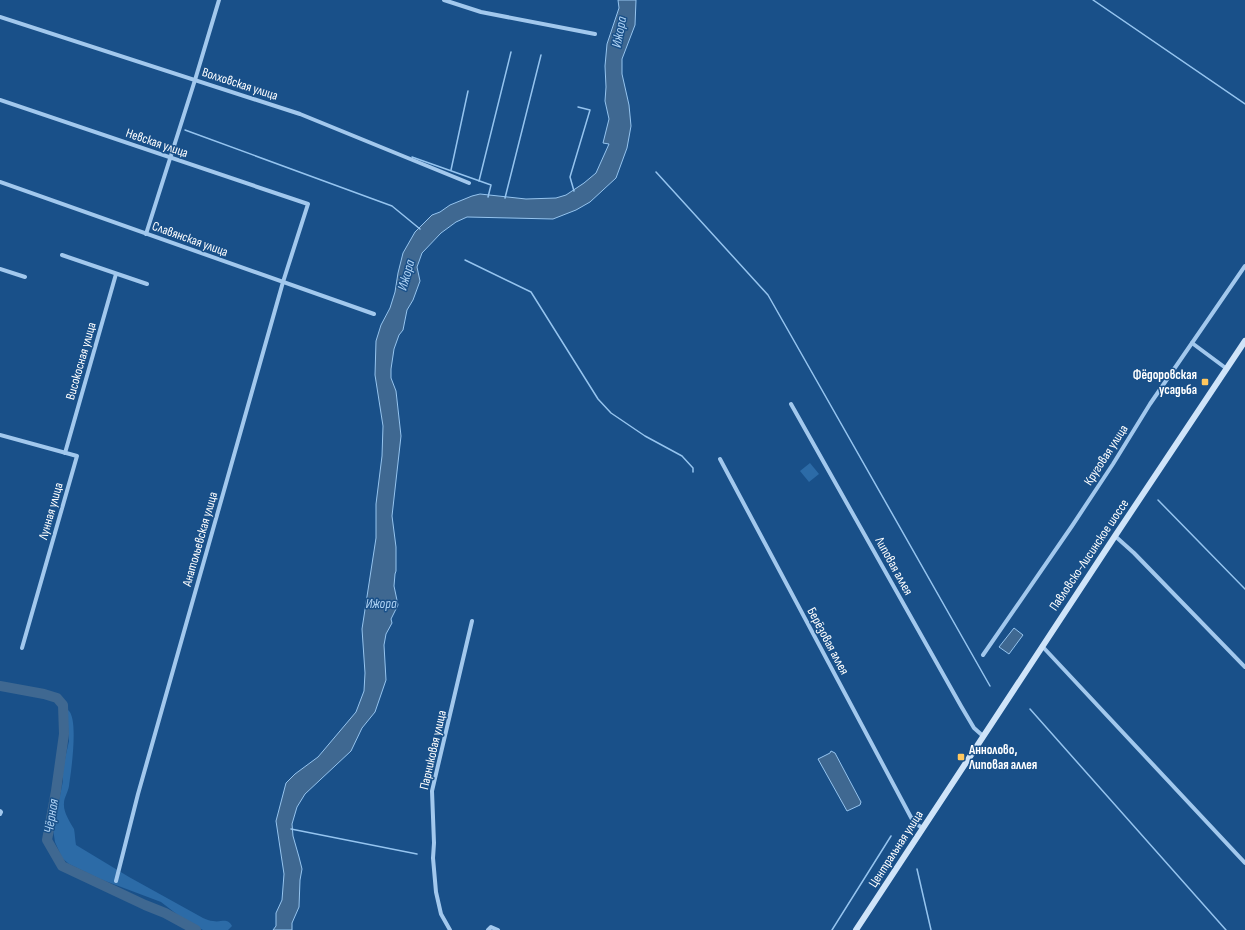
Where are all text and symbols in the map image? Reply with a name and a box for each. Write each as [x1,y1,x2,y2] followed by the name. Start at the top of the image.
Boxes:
[608,15,630,49] water label: Ижора
[200,64,280,104] street label: Волховская улица
[124,125,190,161] street label: Невская улица
[150,218,230,260] street label: Славянская улица
[394,257,419,292] water label: Ижора
[62,320,100,402] street label: Високосная улица
[1133,367,1197,398] place label: Фёдоровская усадьба
[1200,377,1210,387] marker: Фёдоровская усадьба
[1080,422,1132,488] street label: Круговая улица
[35,481,67,542] street label: Лунная улица
[179,490,221,589] street label: Анатольевская улица
[1046,496,1132,614] street label: Павловско-Лисинское шоссе
[871,533,917,598] street label: Липовая аллея
[365,595,397,612] water label: Ижора
[804,605,852,677] street label: Берёзовая аллея
[416,709,450,791] street label: Парниковая улица
[968,742,1037,773] place label: Аннолово, Липовая аллея
[956,752,966,762] marker: Аннолово, Липовая аллея
[40,797,62,834] water label: Чёрная
[865,808,927,890] street label: Центральная улица

